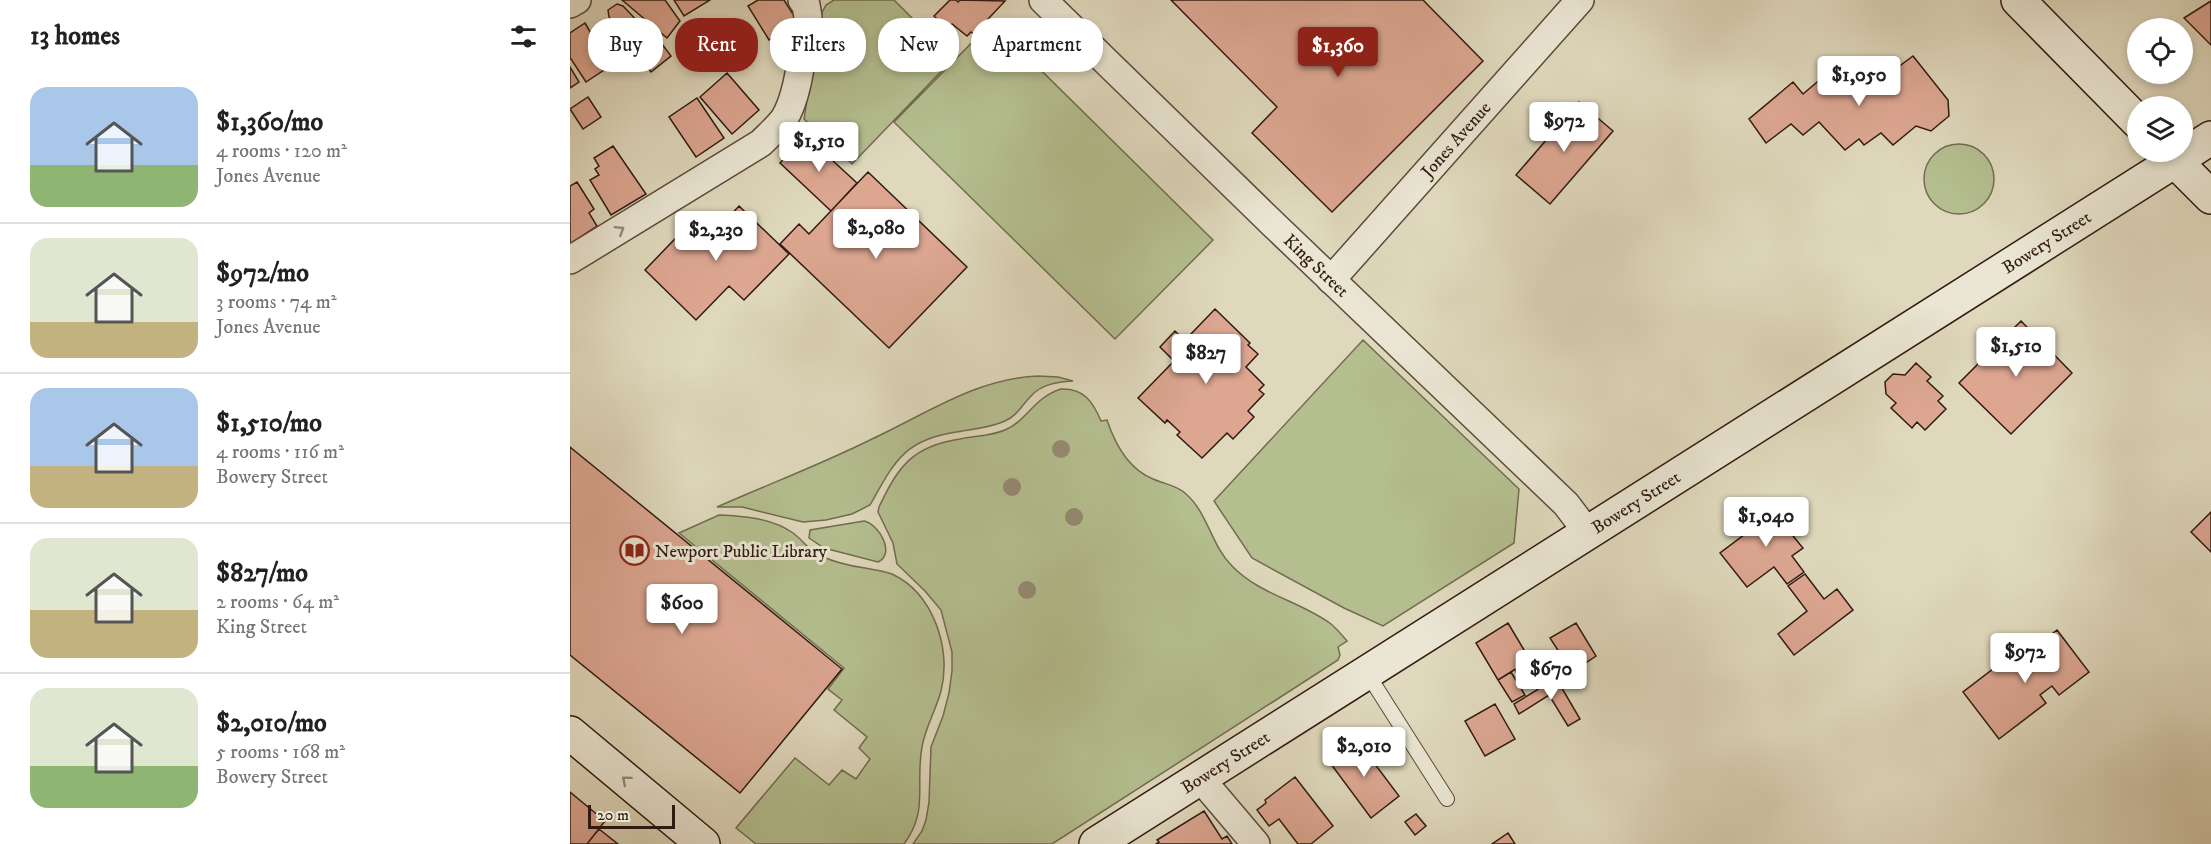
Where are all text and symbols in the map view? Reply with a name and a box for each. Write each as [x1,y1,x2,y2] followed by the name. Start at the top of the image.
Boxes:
[588,18,663,72] chip: Buy
[675,18,758,72] chip: Rent
[770,18,866,72] chip: Filters
[878,18,959,72] chip: New
[971,18,1103,72] chip: Apartment
[2127,18,2193,162] map controls
[2127,18,2193,84] button: locate
[30,20,120,53] text: 13 homes
[507,20,540,53] icon: filters
[1289,27,1387,78] pin: $1,360
[1312,34,1364,59] text: $1,360
[1810,56,1908,107] pin: $1,050
[1831,63,1887,88] text: $1,050
[2127,96,2193,162] button: layers
[1416,98,1496,184] street label: Jones Avenue
[1528,102,1600,153] pin: $972
[216,106,323,139] text: $1,360/mo
[1543,109,1585,134] text: $972
[78,111,150,183] icon: home
[770,122,868,173] pin: $1,510
[793,129,845,154] text: $1,510
[216,139,347,164] text: 4 rooms · 120 m²
[216,164,321,189] text: Jones Avenue
[1999,207,2096,279] street label: Bowery Street
[827,209,925,260] pin: $2,080
[667,211,765,262] pin: $2,230
[847,216,905,241] text: $2,080
[689,218,743,243] text: $2,230
[614,225,624,237] one-way arrow
[1278,230,1353,303] street label: King Street
[216,257,309,290] text: $972/mo
[78,262,150,334] icon: home
[216,290,337,315] text: 3 rooms · 74 m²
[216,315,321,340] text: Jones Avenue
[1967,327,2065,378] pin: $1,510
[1170,334,1242,385] pin: $827
[1990,334,2042,359] text: $1,510
[1186,341,1226,366] text: $827
[216,407,322,440] text: $1,510/mo
[78,412,150,484] icon: home
[216,440,344,465] text: 4 rooms · 116 m²
[216,465,328,490] text: Bowery Street
[1588,467,1685,539] street label: Bowery Street
[1717,497,1815,548] pin: $1,040
[1738,504,1794,529] text: $1,040
[618,535,650,567] library icon: Newport Public Library
[655,541,828,563] place label: Newport Public Library
[216,557,308,590] text: $827/mo
[78,562,150,634] icon: home
[646,584,718,635] pin: $600
[216,590,339,615] text: 2 rooms · 64 m²
[661,591,703,616] text: $600
[216,615,307,640] text: King Street
[1989,633,2061,684] pin: $972
[2004,640,2046,665] text: $972
[1515,650,1587,701] pin: $670
[1530,657,1572,682] text: $670
[216,707,327,740] text: $2,010/mo
[78,712,150,784] icon: home
[1177,727,1274,799] street label: Bowery Street
[1315,727,1413,778] pin: $2,010
[1336,734,1392,759] text: $2,010
[216,740,345,765] text: 5 rooms · 168 m²
[216,765,328,790] text: Bowery Street
[622,776,633,787] one-way arrow
[588,802,675,830] scale bar
[597,805,629,825] text: 20 m

